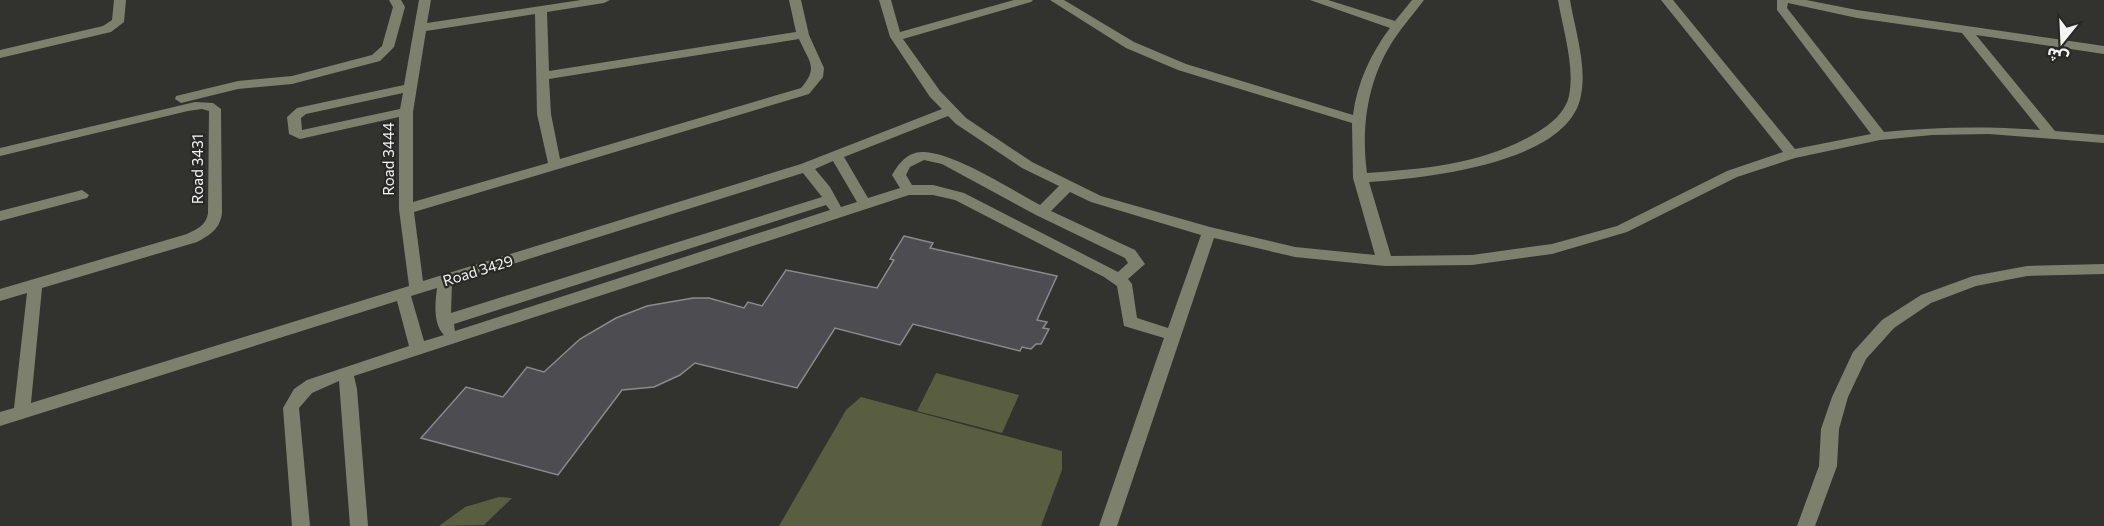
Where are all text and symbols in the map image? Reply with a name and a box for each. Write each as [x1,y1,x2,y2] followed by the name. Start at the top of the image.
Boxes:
[2032,12,2092,72] north arrow
[2044,43,2071,69] text: ش
[379,122,397,196] street label: Road 3444
[188,134,206,204] street label: Road 3431
[440,251,515,289] street label: Road 3429

